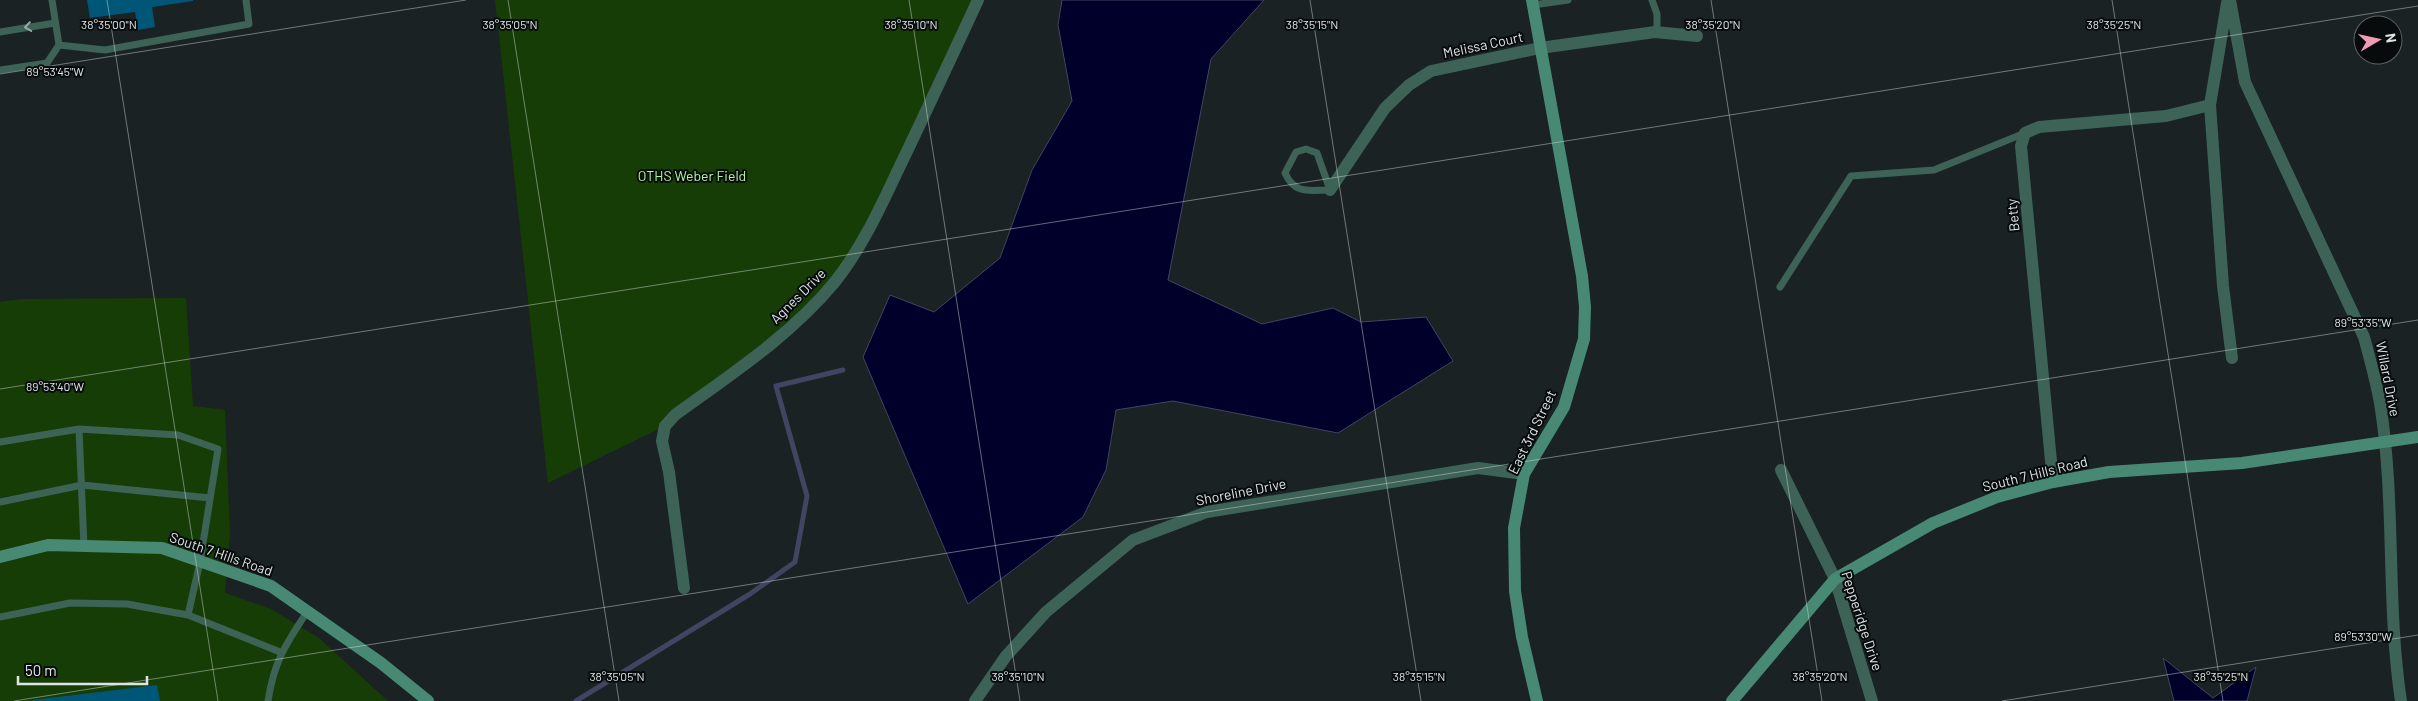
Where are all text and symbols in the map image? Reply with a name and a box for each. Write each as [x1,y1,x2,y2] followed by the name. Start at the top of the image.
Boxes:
[2353,15,2403,65] north arrow
[81,17,137,31] text: 38°35'00"N
[482,17,538,31] text: 38°35'05"N
[884,17,938,31] text: 38°35'10"N
[1286,17,1338,31] text: 38°35'15"N
[1685,17,1741,31] text: 38°35'20"N
[2087,17,2141,31] text: 38°35'25"N
[23,22,32,32] one-way arrow
[1441,28,1525,61] street label: Melissa Court
[2382,32,2400,44] text: N
[26,64,84,78] text: 89°53'45"W
[638,167,746,184] park label: OTHS Weber Field
[2003,197,2022,232] street label: Betty
[766,264,829,327] street label: Agnes Drive
[2334,315,2392,329] text: 89°53'35"W
[2373,340,2404,418] street label: Willard Drive
[26,379,84,393] text: 89°53'40"W
[1504,387,1559,476] street label: East 3rd Street
[1981,452,2089,495] street label: South 7 Hills Road
[1194,474,1287,509] street label: Shoreline Drive
[167,528,275,579] street label: South 7 Hills Road
[1838,569,1887,673] street label: Pepperidge Drive
[2334,629,2392,643] text: 89°53'30"W
[18,654,146,686] scale bar
[25,661,57,679] text: 50 m
[589,669,645,683] text: 38°35'05"N
[991,669,1045,683] text: 38°35'10"N
[1393,669,1445,683] text: 38°35'15"N
[1792,669,1848,683] text: 38°35'20"N
[2194,669,2248,683] text: 38°35'25"N

